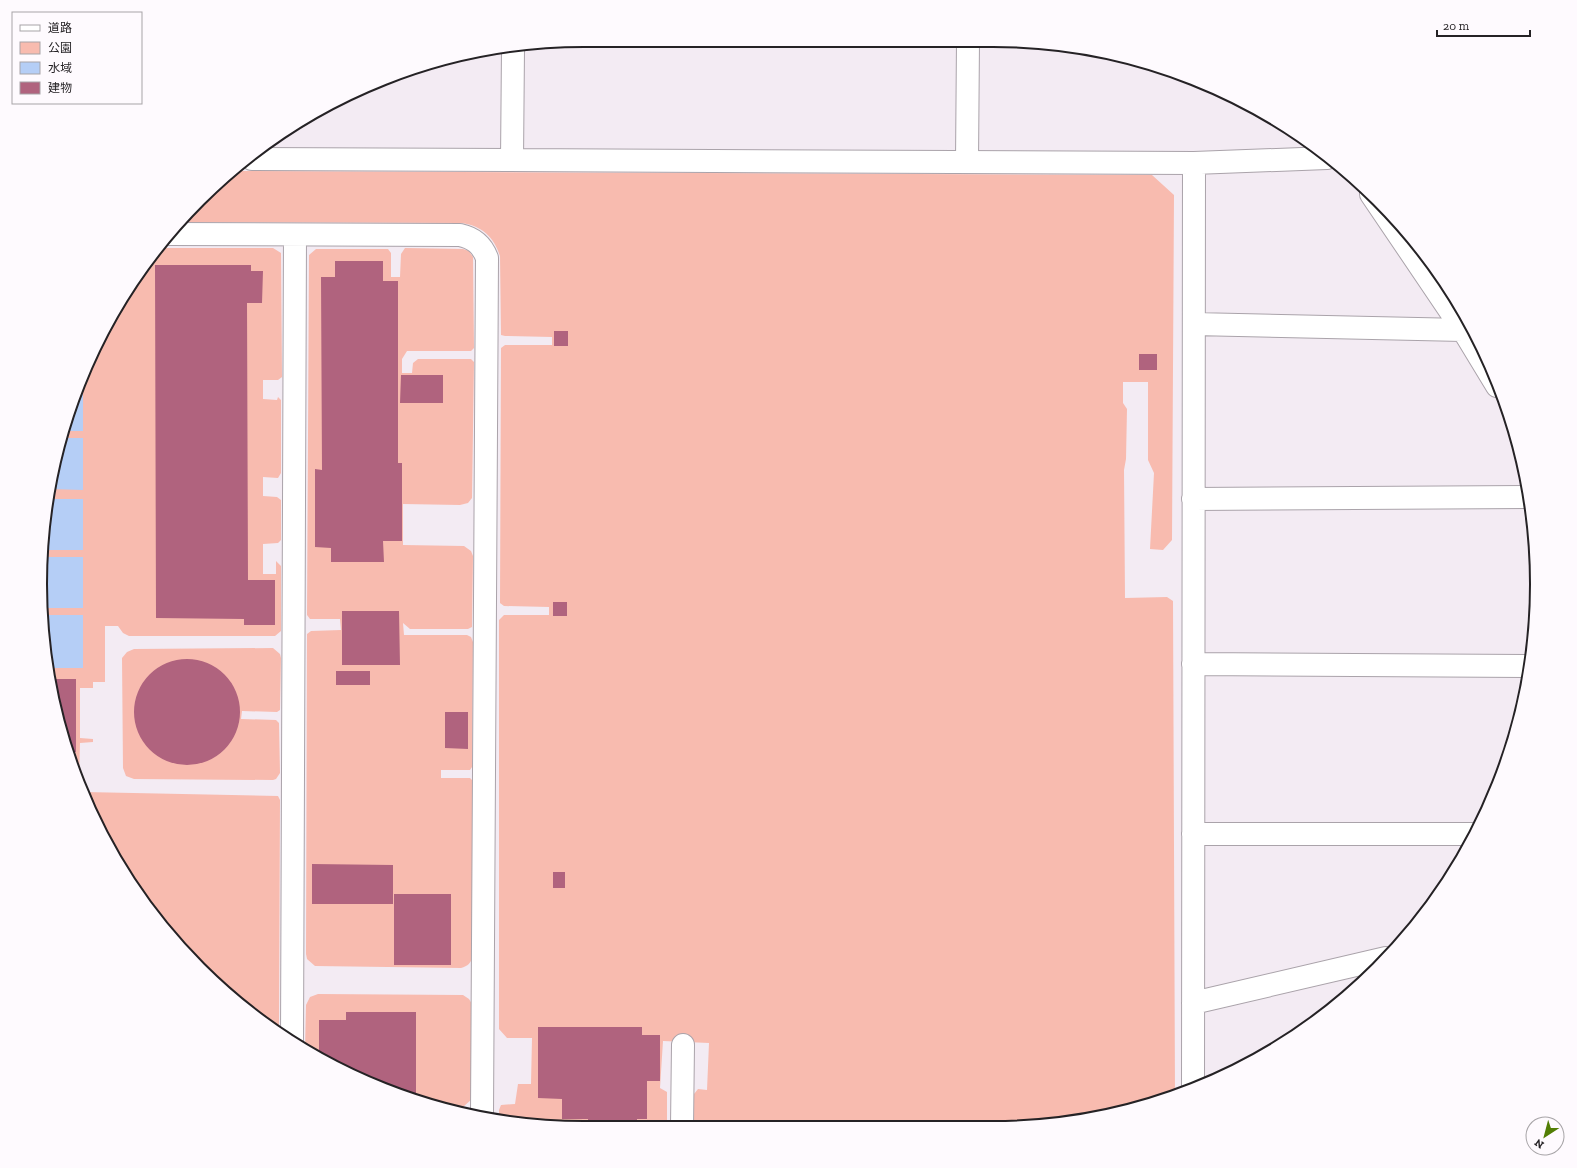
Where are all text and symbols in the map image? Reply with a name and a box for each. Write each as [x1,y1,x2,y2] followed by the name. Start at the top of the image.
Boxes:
[12,12,142,104] legend
[1437,12,1530,38] scale bar
[1443,19,1470,33] text: 20 m
[48,21,72,35] text: 道路
[48,41,72,55] text: 公園
[48,61,72,75] text: 水域
[48,81,72,95] text: 建物
[1525,1116,1565,1156] north arrow
[1532,1136,1547,1151] text: N

